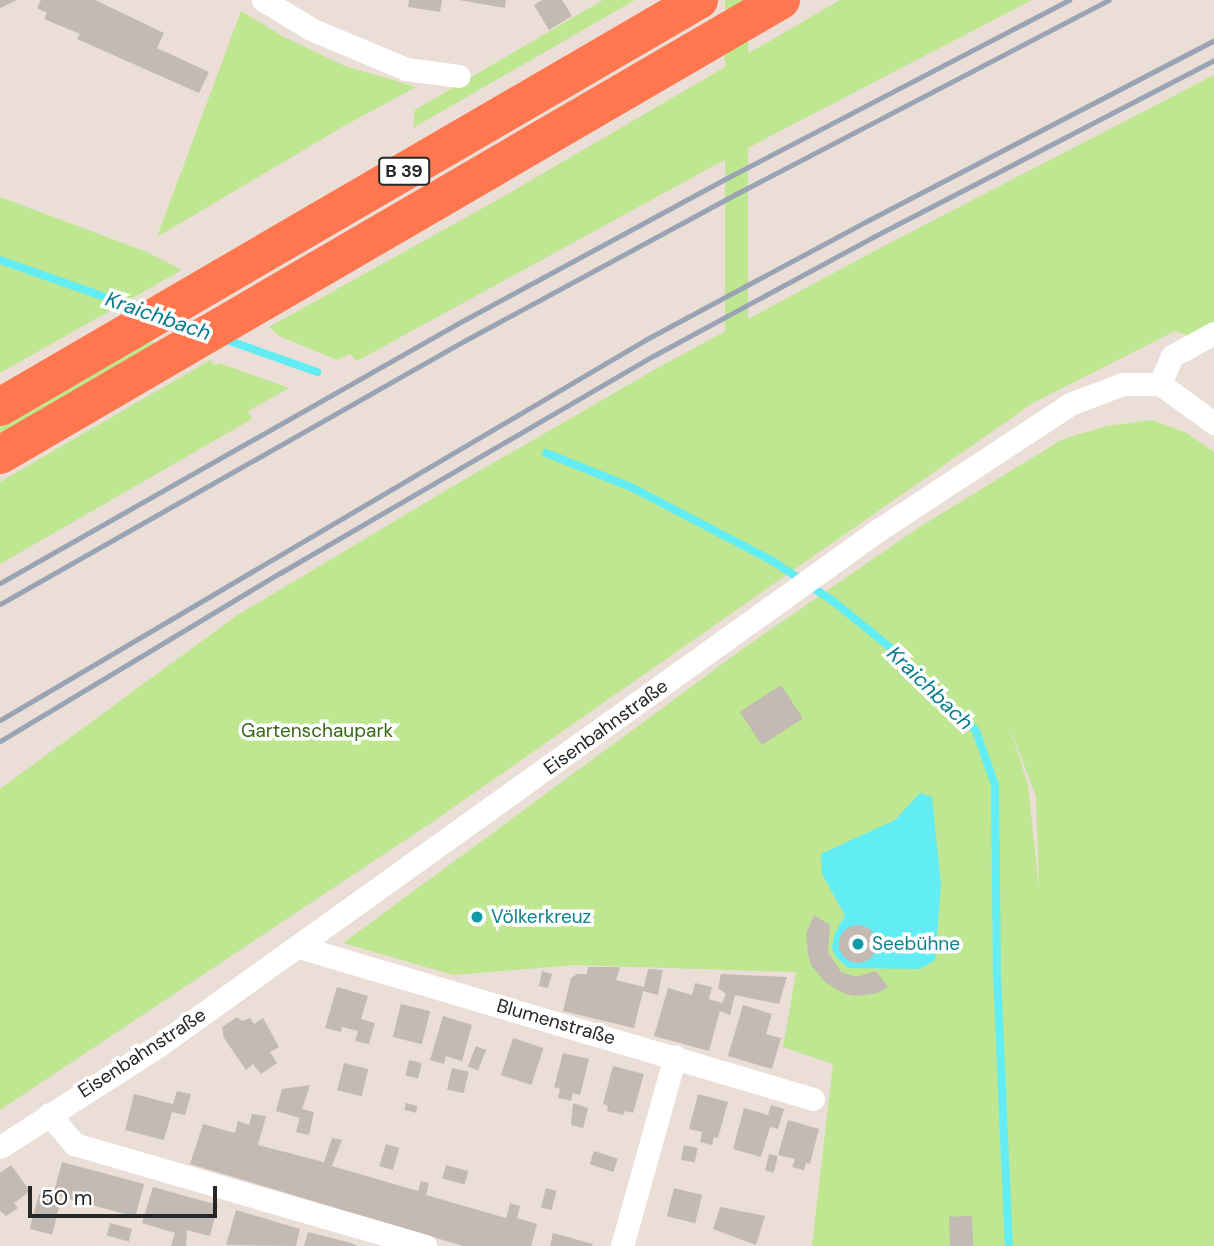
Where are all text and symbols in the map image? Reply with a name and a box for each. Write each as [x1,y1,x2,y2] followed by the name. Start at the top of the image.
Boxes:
[378,156,430,186] road number: B 39
[102,286,214,346] water label: Kraichbach
[882,641,978,735] water label: Kraichbach
[540,674,672,780] street label: Eisenbahnstraße
[241,720,393,742] park label: Gartenschaupark
[491,906,591,928] place label: Völkerkreuz
[469,909,485,925] marker: Völkerkreuz
[872,933,960,955] place label: Seebühne
[850,936,866,952] marker: Seebühne
[494,994,618,1050] street label: Blumenstraße
[74,1003,210,1103] street label: Eisenbahnstraße
[32,1172,220,1216] scale bar
[41,1184,92,1212] text: 50 m

